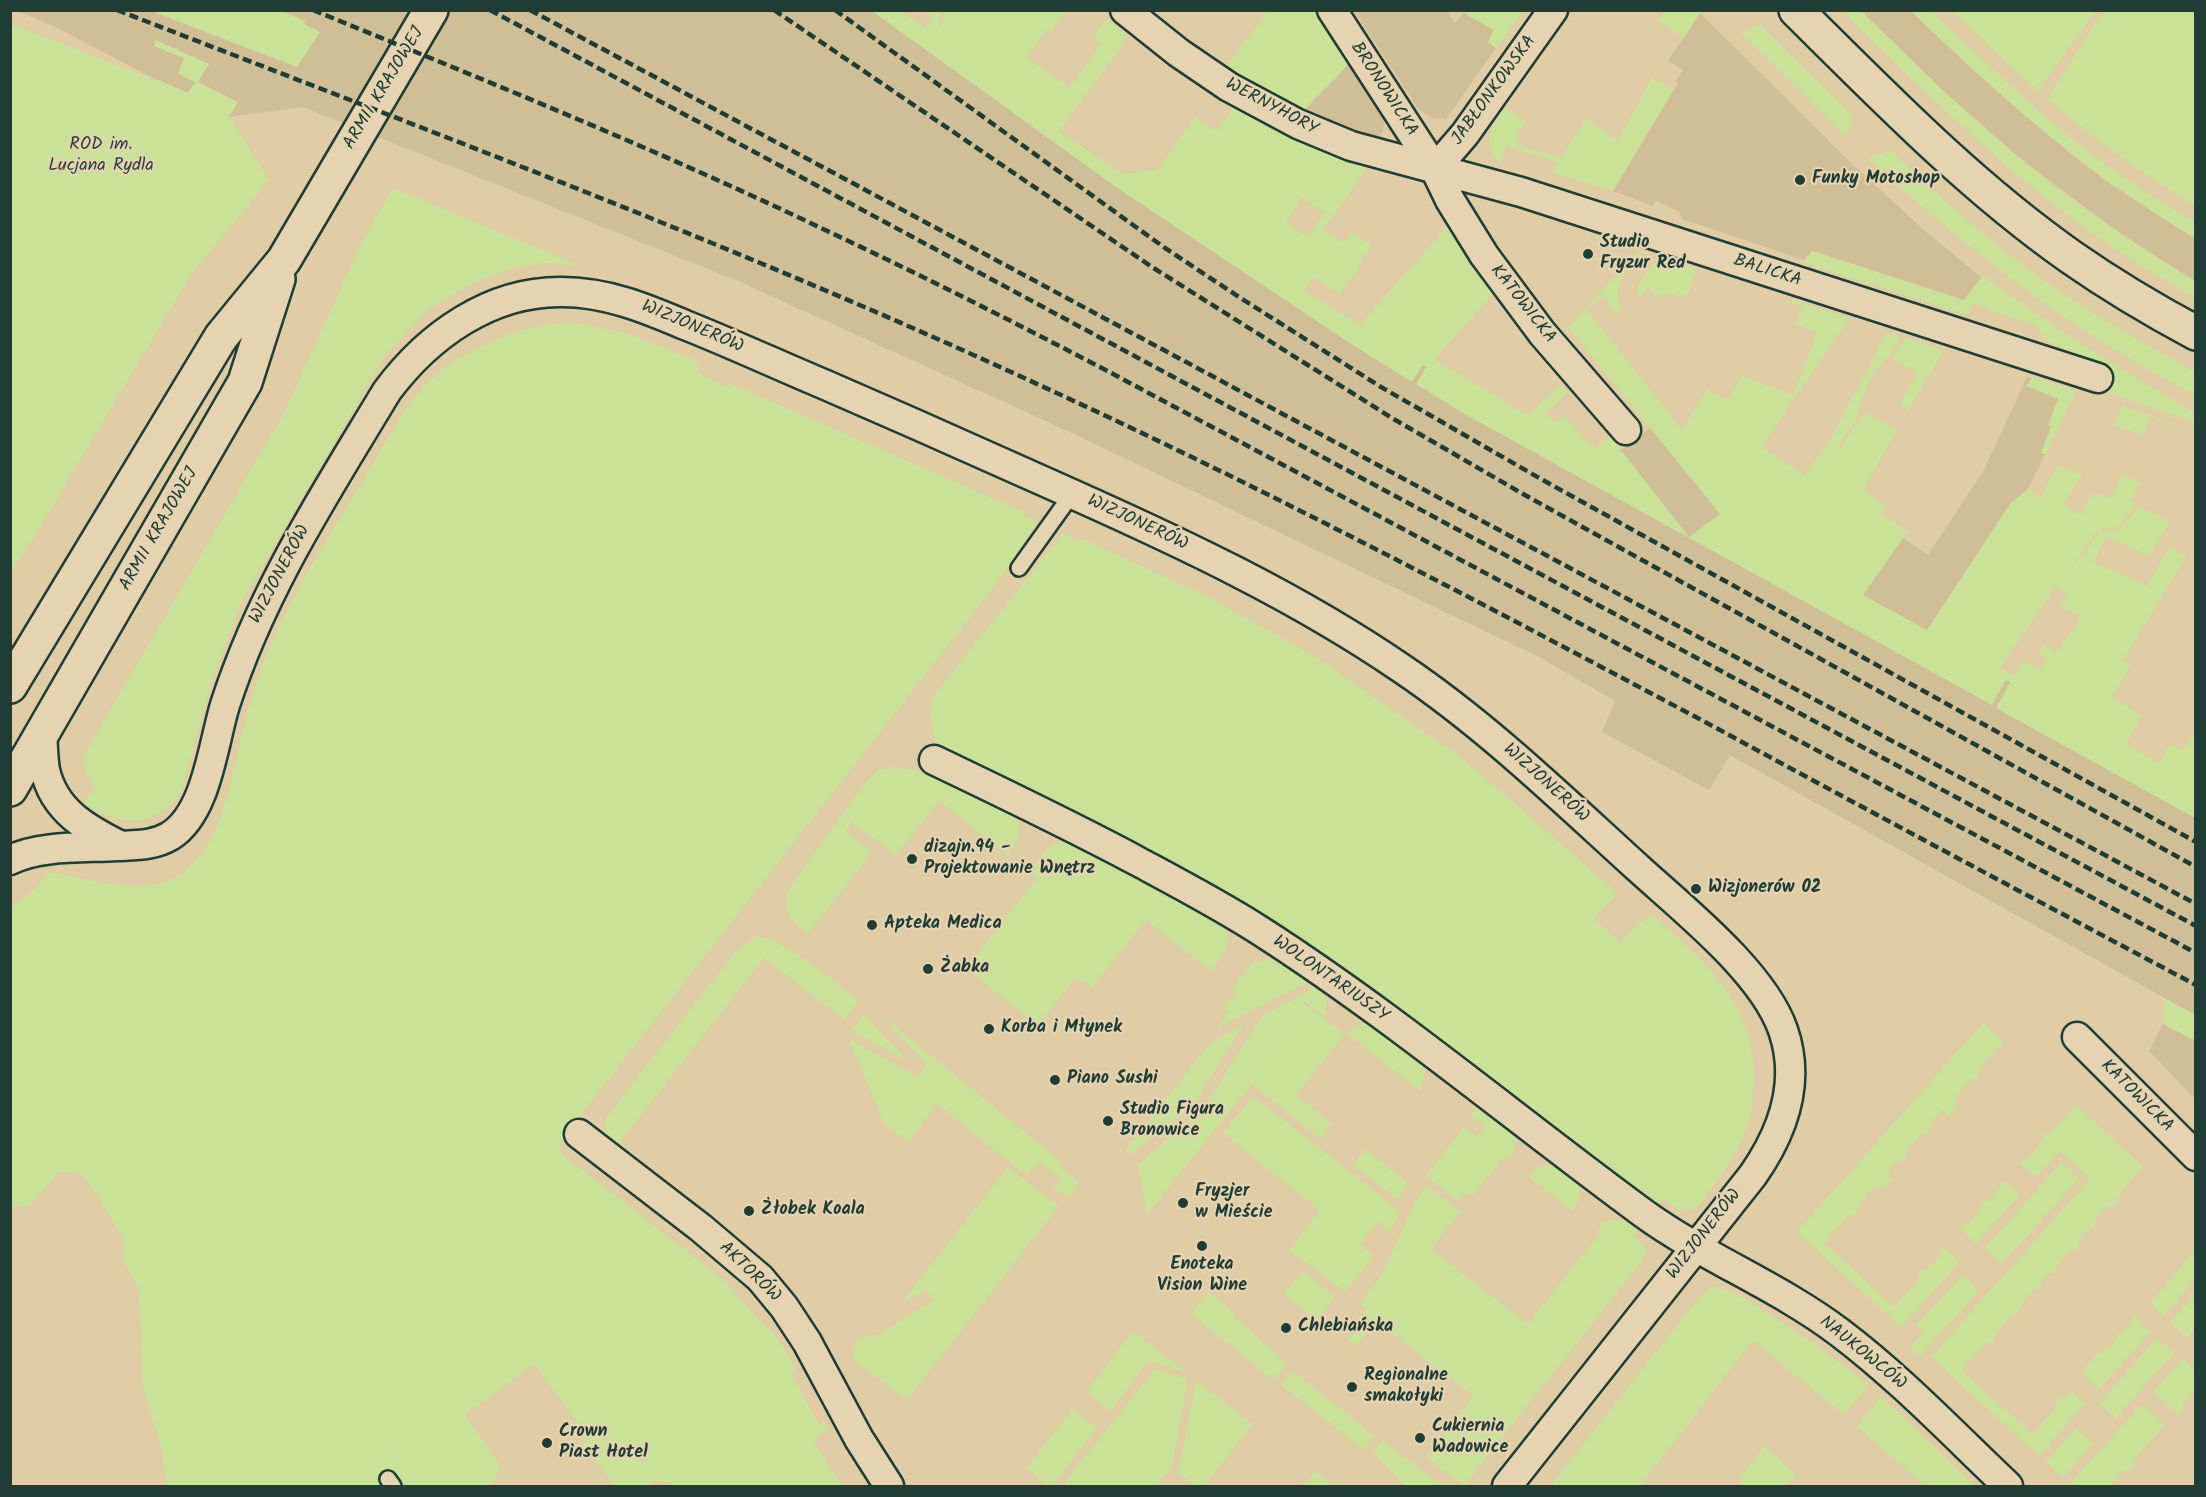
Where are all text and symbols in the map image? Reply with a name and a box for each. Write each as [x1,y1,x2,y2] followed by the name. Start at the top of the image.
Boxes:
[340,24,430,154] street label: ARMII KRAJOWEJ
[1448,32,1542,150] street label: JABŁONKOWSKA
[1344,39,1422,141] street label: BRONOWICKA
[1221,75,1321,141] street label: WERNYHORY
[48,135,154,178] park label: ROD im. Lucjana Rydla
[1812,169,1940,191] place label: Funky Motoshop
[1793,173,1807,187] marker: Funky Motoshop
[1600,233,1686,276] place label: Studio Fryzur Red
[1581,247,1595,261] marker: Studio Fryzur Red
[1730,251,1804,293] street label: BALICKA
[1484,261,1560,349] street label: KATOWICKA
[638,297,746,359] street label: WIZJONERÓW
[116,465,204,595] street label: ARMII KRAJOWEJ
[1083,491,1191,557] street label: WIZJONERÓW
[246,522,316,628] street label: WIZJONERÓW
[1497,740,1593,828] street label: WIZJONERÓW
[924,838,1095,880] place label: dizajn.94 - Projektowanie Wnętrz
[905,852,919,866] marker: dizajn.94 - Projektowanie Wnętrz
[1708,878,1821,900] place label: Wizjonerów 02
[1689,882,1703,896] marker: Wizjonerów 02
[884,914,1002,936] place label: Apteka Medica
[865,918,879,932] marker: Apteka Medica
[1268,932,1392,1028] street label: WOLONTARIUSZY
[940,958,989,980] place label: Żabka
[921,962,935,976] marker: Żabka
[1001,1018,1122,1040] place label: Korba i Młynek
[982,1022,996,1036] marker: Korba i Młynek
[2095,1056,2177,1138] street label: KATOWICKA
[1067,1069,1158,1091] place label: Piano Sushi
[1048,1073,1062,1087] marker: Piano Sushi
[1120,1100,1224,1142] place label: Studio Figura Bronowice
[1101,1114,1115,1128] marker: Studio Figura Bronowice
[1195,1182,1272,1224] place label: Fryzjer w Mieście
[1663,1186,1747,1284] street label: WIZJONERÓW
[1176,1196,1190,1210] marker: Fryzjer w Mieście
[761,1200,865,1222] place label: Żłobek Koala
[742,1204,756,1218] marker: Żłobek Koala
[713,1238,785,1308] street label: AKTORÓW
[1195,1239,1209,1253] marker: Enoteka Vision Wine
[1157,1255,1247,1298] place label: Enoteka Vision Wine
[1814,1312,1910,1396] street label: NAUKOWCÓW
[1298,1317,1393,1339] place label: Chlebiańska
[1279,1321,1293,1335] marker: Chlebiańska
[1364,1366,1448,1408] place label: Regionalne smakołyki
[1345,1380,1359,1394] marker: Regionalne smakołyki
[1432,1417,1508,1460] place label: Cukiernia Wadowice
[559,1422,648,1464] place label: Crown Piast Hotel
[1413,1431,1427,1445] marker: Cukiernia Wadowice
[540,1436,554,1450] marker: Crown Piast Hotel

